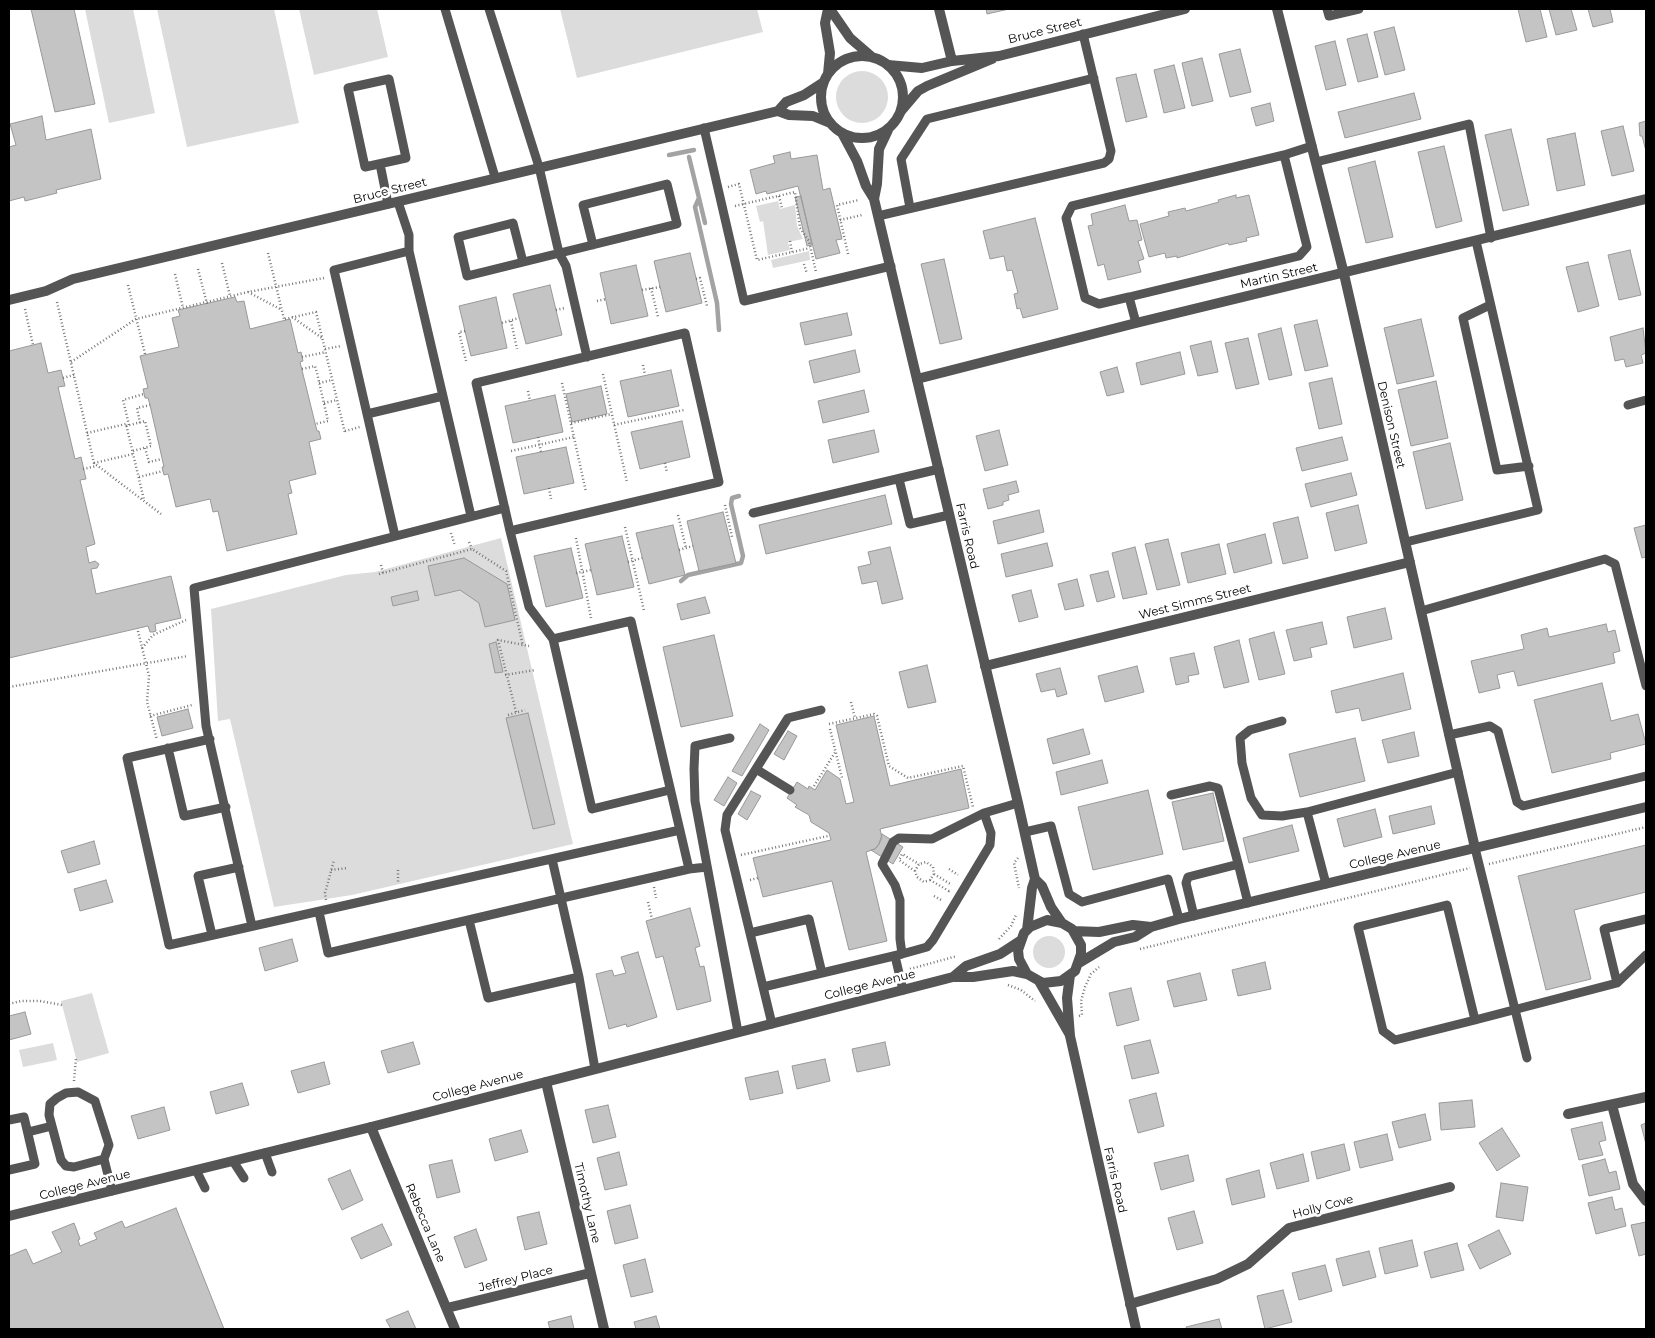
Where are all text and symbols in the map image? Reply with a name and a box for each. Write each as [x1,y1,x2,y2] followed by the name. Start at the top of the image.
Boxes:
[1007,15,1083,47] street label: Bruce Street
[352,175,428,207] street label: Bruce Street
[1239,260,1319,292] street label: Martin Street
[1374,380,1408,470] street label: Denison Street
[952,502,982,570] street label: Farris Road
[1137,581,1253,623] street label: West Simms Street
[1348,837,1442,873] street label: College Avenue
[823,967,917,1003] street label: College Avenue
[431,1067,525,1105] street label: College Avenue
[1100,1146,1130,1214] street label: Farris Road
[571,1161,603,1245] street label: Timothy Lane
[38,1167,132,1203] street label: College Avenue
[402,1181,448,1265] street label: Rebecca Lane
[1291,1192,1355,1222] street label: Holly Cove
[478,1263,554,1295] street label: Jeffrey Place

